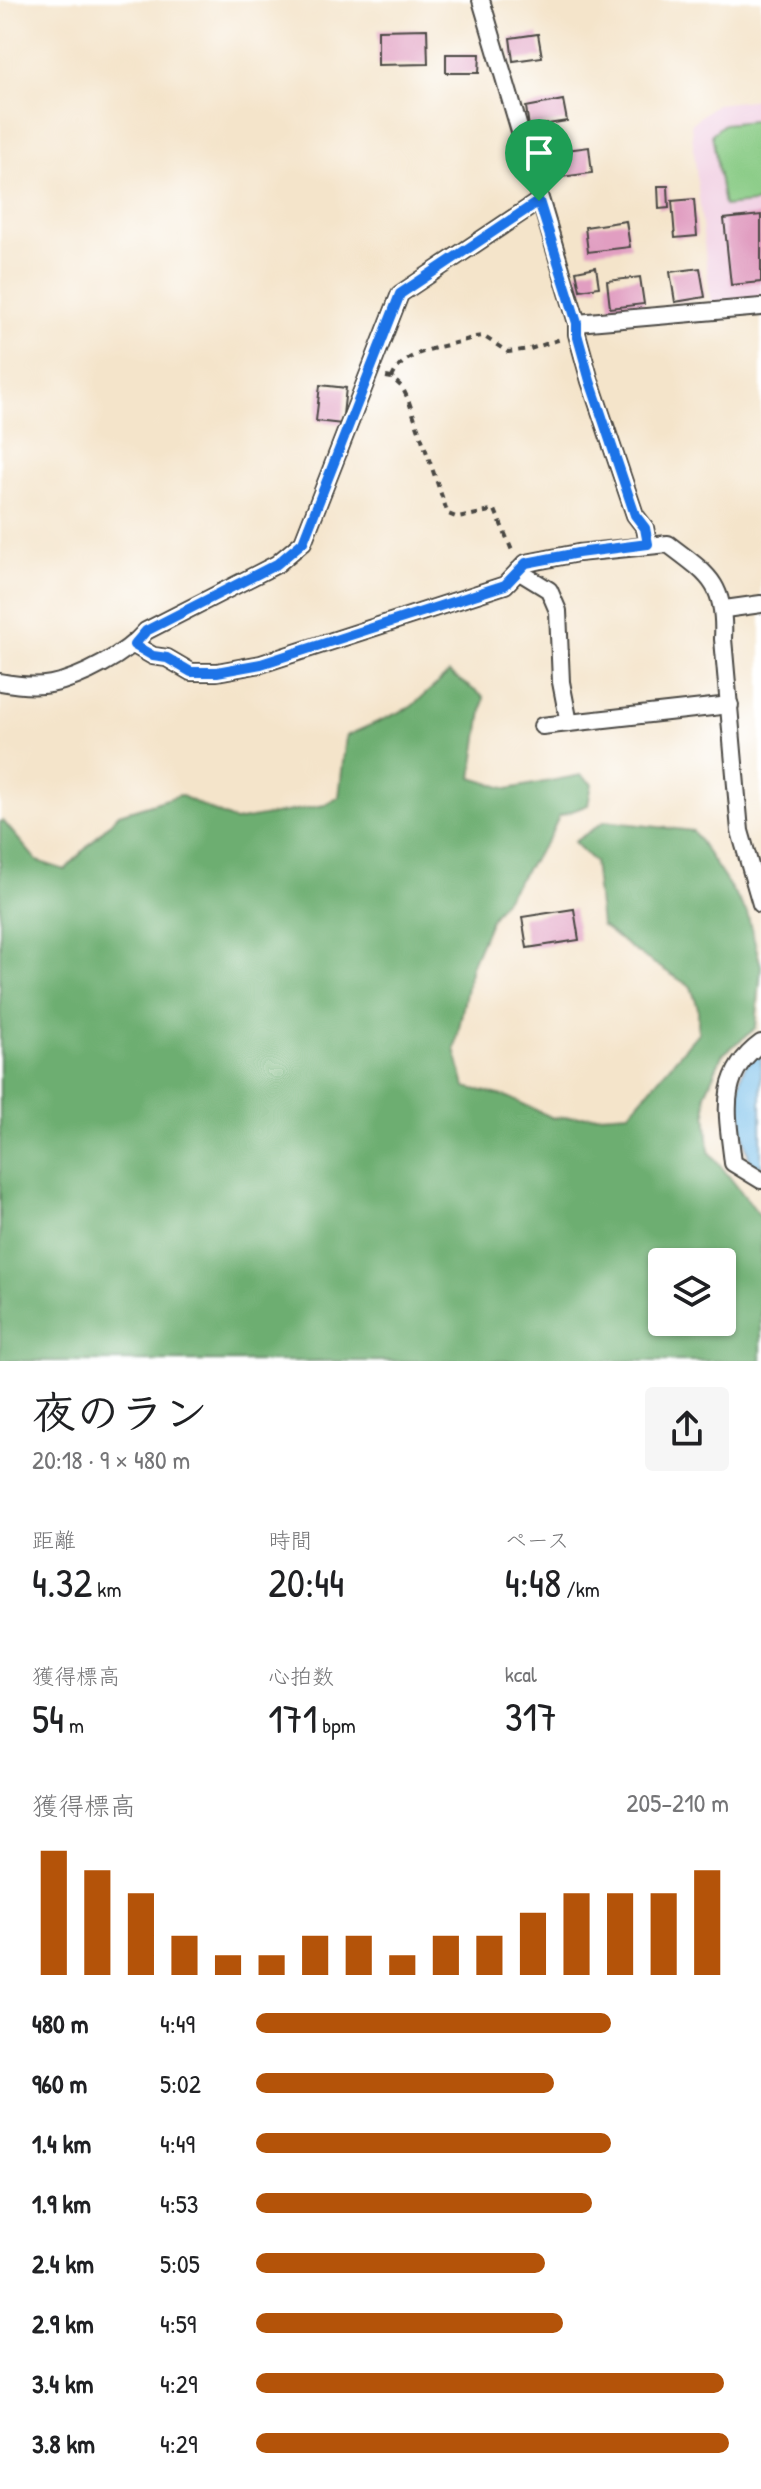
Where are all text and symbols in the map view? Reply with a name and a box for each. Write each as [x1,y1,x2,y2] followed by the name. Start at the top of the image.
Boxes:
[505,119,573,201] pin
[517,131,561,175] icon: arrive
[648,1248,736,1336] map controls
[648,1248,736,1336] button: layers
[32,1382,208,1442] text: 夜のラン
[645,1387,729,1471] button: share
[32,1442,190,1477] text: 20:18 · 9 × 480 m
[32,1525,76,1555] text: 距離
[268,1525,312,1555] text: 時間
[505,1525,569,1555] text: ペース
[32,1555,92,1609] text: 4.32
[268,1555,344,1609] text: 20:44
[505,1555,561,1609] text: 4:48
[92,1574,121,1604] text: km
[561,1574,600,1604] text: /km
[505,1659,537,1689] text: kcal
[32,1661,120,1691] text: 獲得標高
[268,1661,334,1691] text: 心拍数
[505,1689,557,1743] text: 317
[32,1691,64,1745] text: 54
[268,1691,317,1745] text: 171
[64,1710,84,1740] text: m
[317,1710,356,1740] text: bpm
[626,1785,729,1820] text: 205–210 m
[32,1788,136,1823] text: 獲得標高
[32,2006,88,2041] text: 480 m
[160,2006,195,2041] text: 4:49
[32,2066,87,2101] text: 960 m
[160,2066,201,2101] text: 5:02
[32,2126,91,2161] text: 1.4 km
[160,2126,195,2161] text: 4:49
[32,2186,91,2221] text: 1.9 km
[160,2186,198,2221] text: 4:53
[32,2246,94,2281] text: 2.4 km
[160,2246,200,2281] text: 5:05
[32,2306,94,2341] text: 2.9 km
[160,2306,196,2341] text: 4:59
[32,2366,93,2401] text: 3.4 km
[160,2366,198,2401] text: 4:29
[32,2426,95,2461] text: 3.8 km
[160,2426,198,2461] text: 4:29

